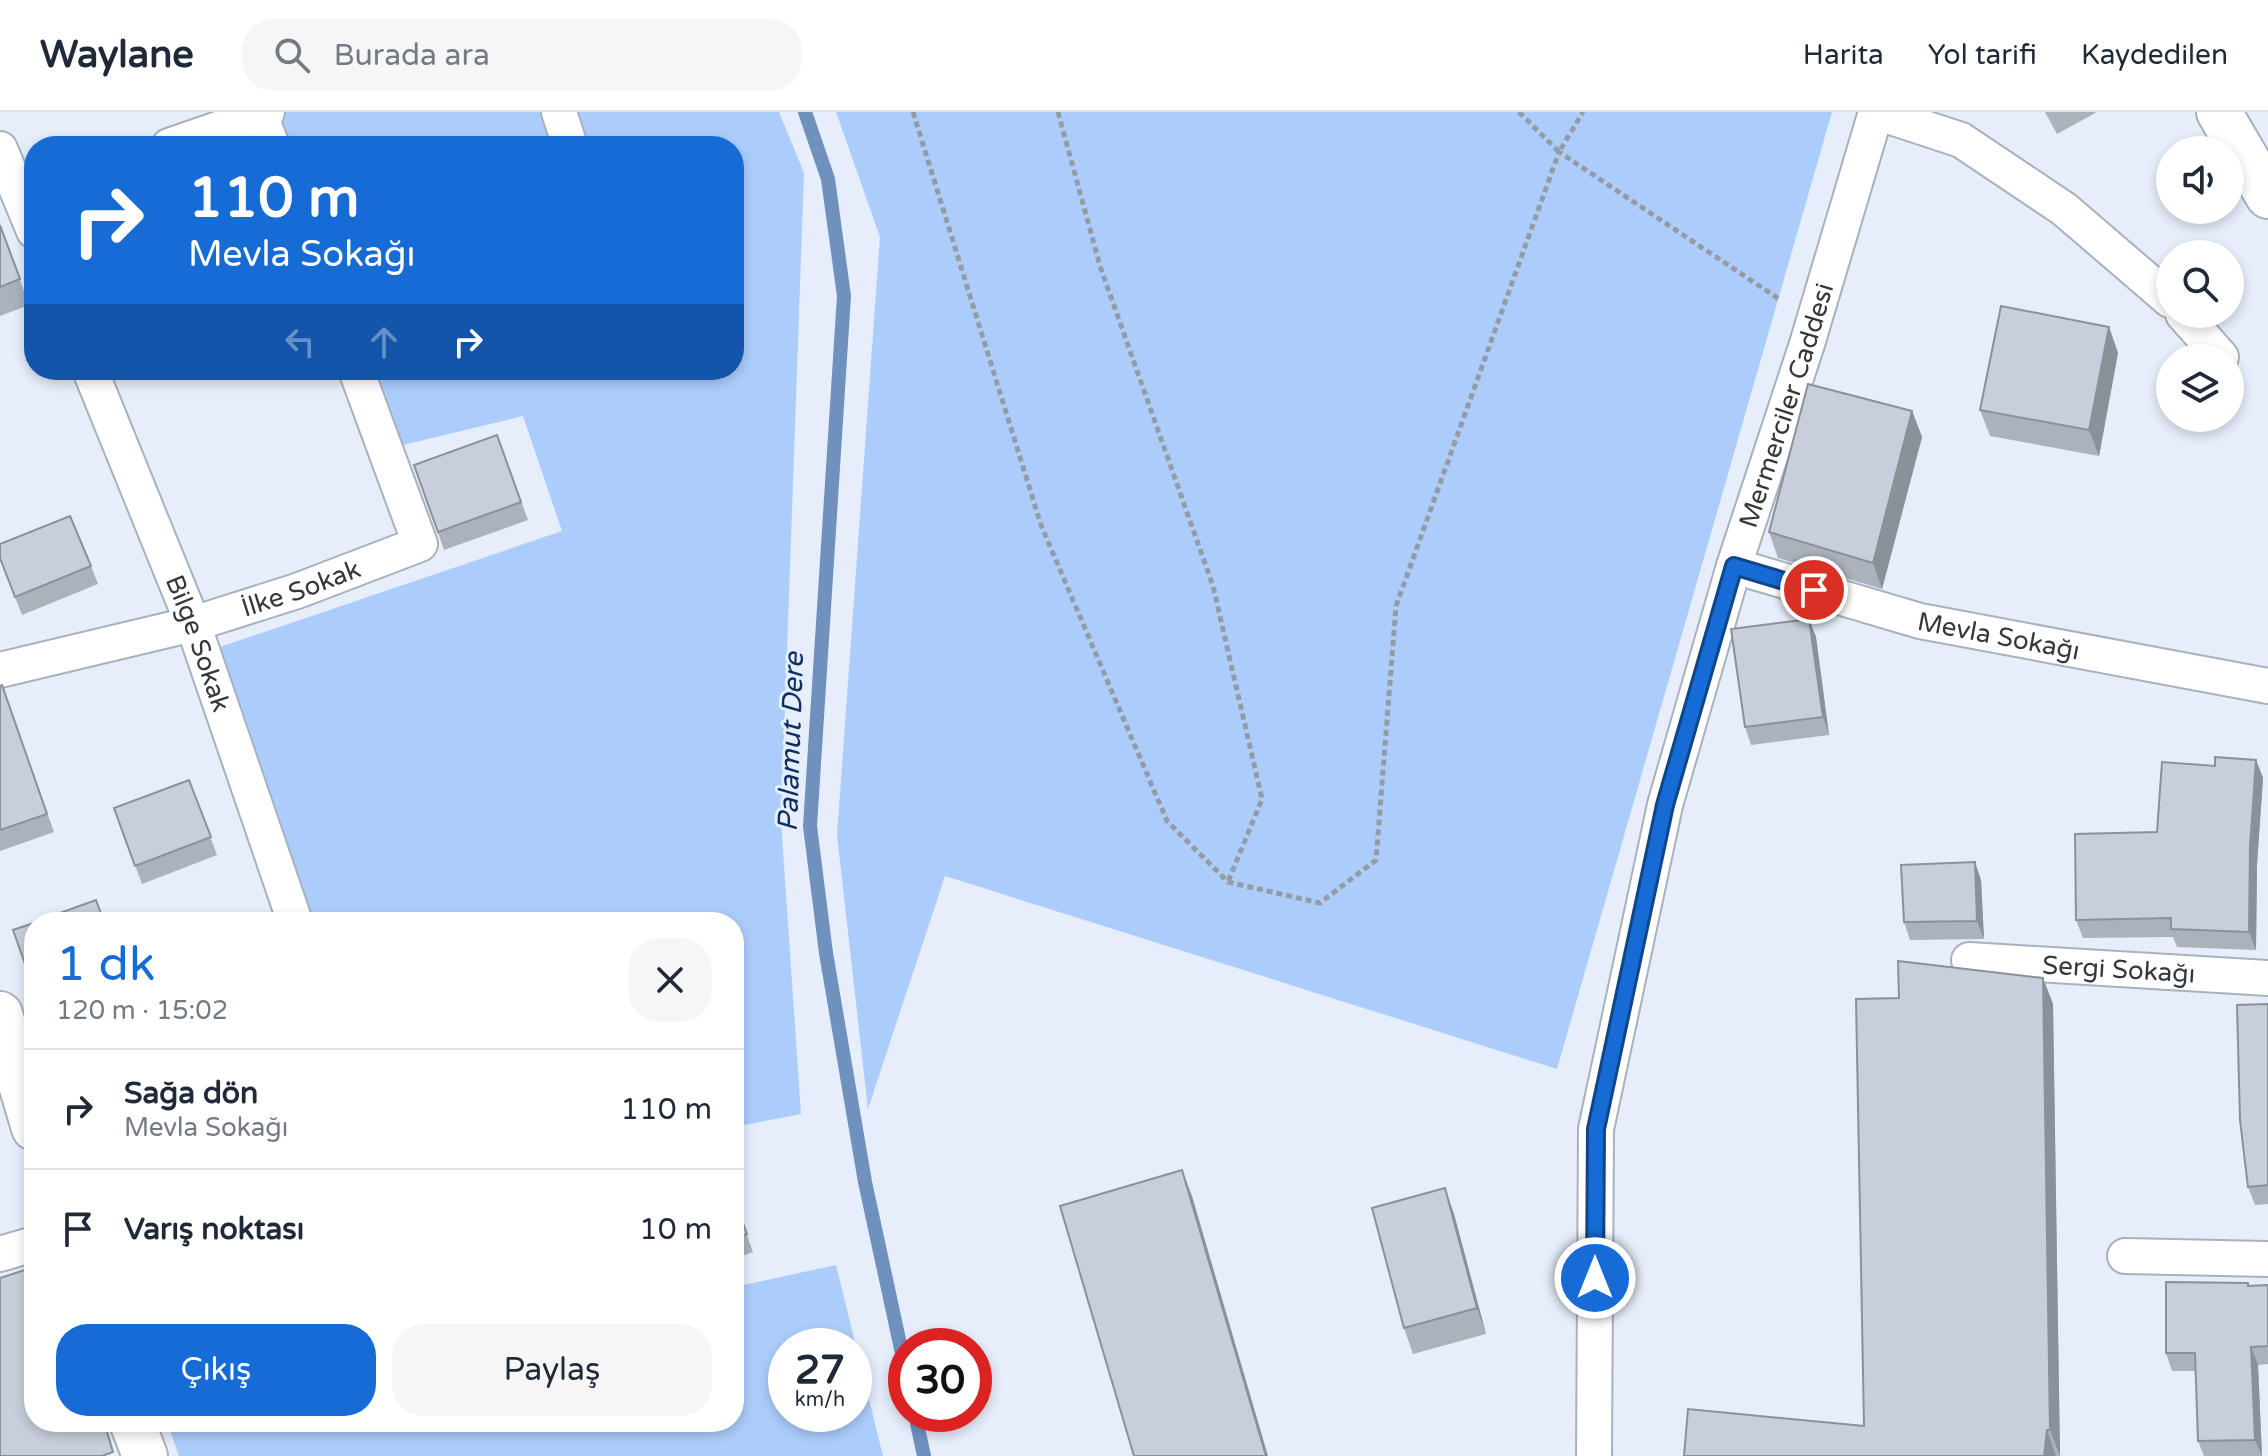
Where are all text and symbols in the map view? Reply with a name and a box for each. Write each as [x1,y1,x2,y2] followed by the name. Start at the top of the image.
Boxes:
[242,19,802,91] search box
[40,32,194,78] text: Waylane
[270,33,314,77] icon: search
[334,37,490,74] text: Burada ara
[1803,38,1884,72] text: Harita
[1928,38,2037,72] text: Yol tarifi
[2081,38,2228,72] text: Kaydedilen
[2156,136,2244,432] map controls
[2156,136,2244,224] button: sound
[188,165,359,232] text: 110 m
[56,168,160,272] icon: right
[188,233,415,276] text: Mevla Sokağı
[2156,240,2244,328] button: search
[1732,279,1840,532] street label: Mermerciler Caddesi
[278,320,322,364] icon: left
[362,320,406,364] icon: ahead
[446,320,490,364] icon: right
[2156,344,2244,432] button: layers
[238,553,364,623] street label: İlke Sokak
[1780,556,1848,624] pin
[1792,568,1836,612] icon: arrive
[159,570,237,716] street label: Bilge Sokak
[1915,605,2082,666] street label: Mevla Sokağı
[771,649,811,832] water label: Palamut Dere
[56,936,155,994] text: 1 dk
[628,938,712,1022] button: close
[2041,949,2196,989] street label: Sergi Sokağı
[56,995,228,1026] text: 120 m · 15:02
[124,1075,258,1112] text: Sağa dön
[56,1087,100,1131] icon: right
[620,1091,712,1128] text: 110 m
[124,1112,288,1143] text: Mevla Sokağı
[56,1207,100,1251] icon: arrive
[124,1211,304,1248] text: Varış noktası
[639,1211,712,1248] text: 10 m
[1553,1236,1637,1320] position arrow
[56,1324,376,1416] button: Çıkış
[392,1324,712,1416] button: Paylaş
[888,1328,992,1432] speed limit sign: 30
[795,1346,845,1394] text: 27
[795,1388,845,1412] text: km/h

